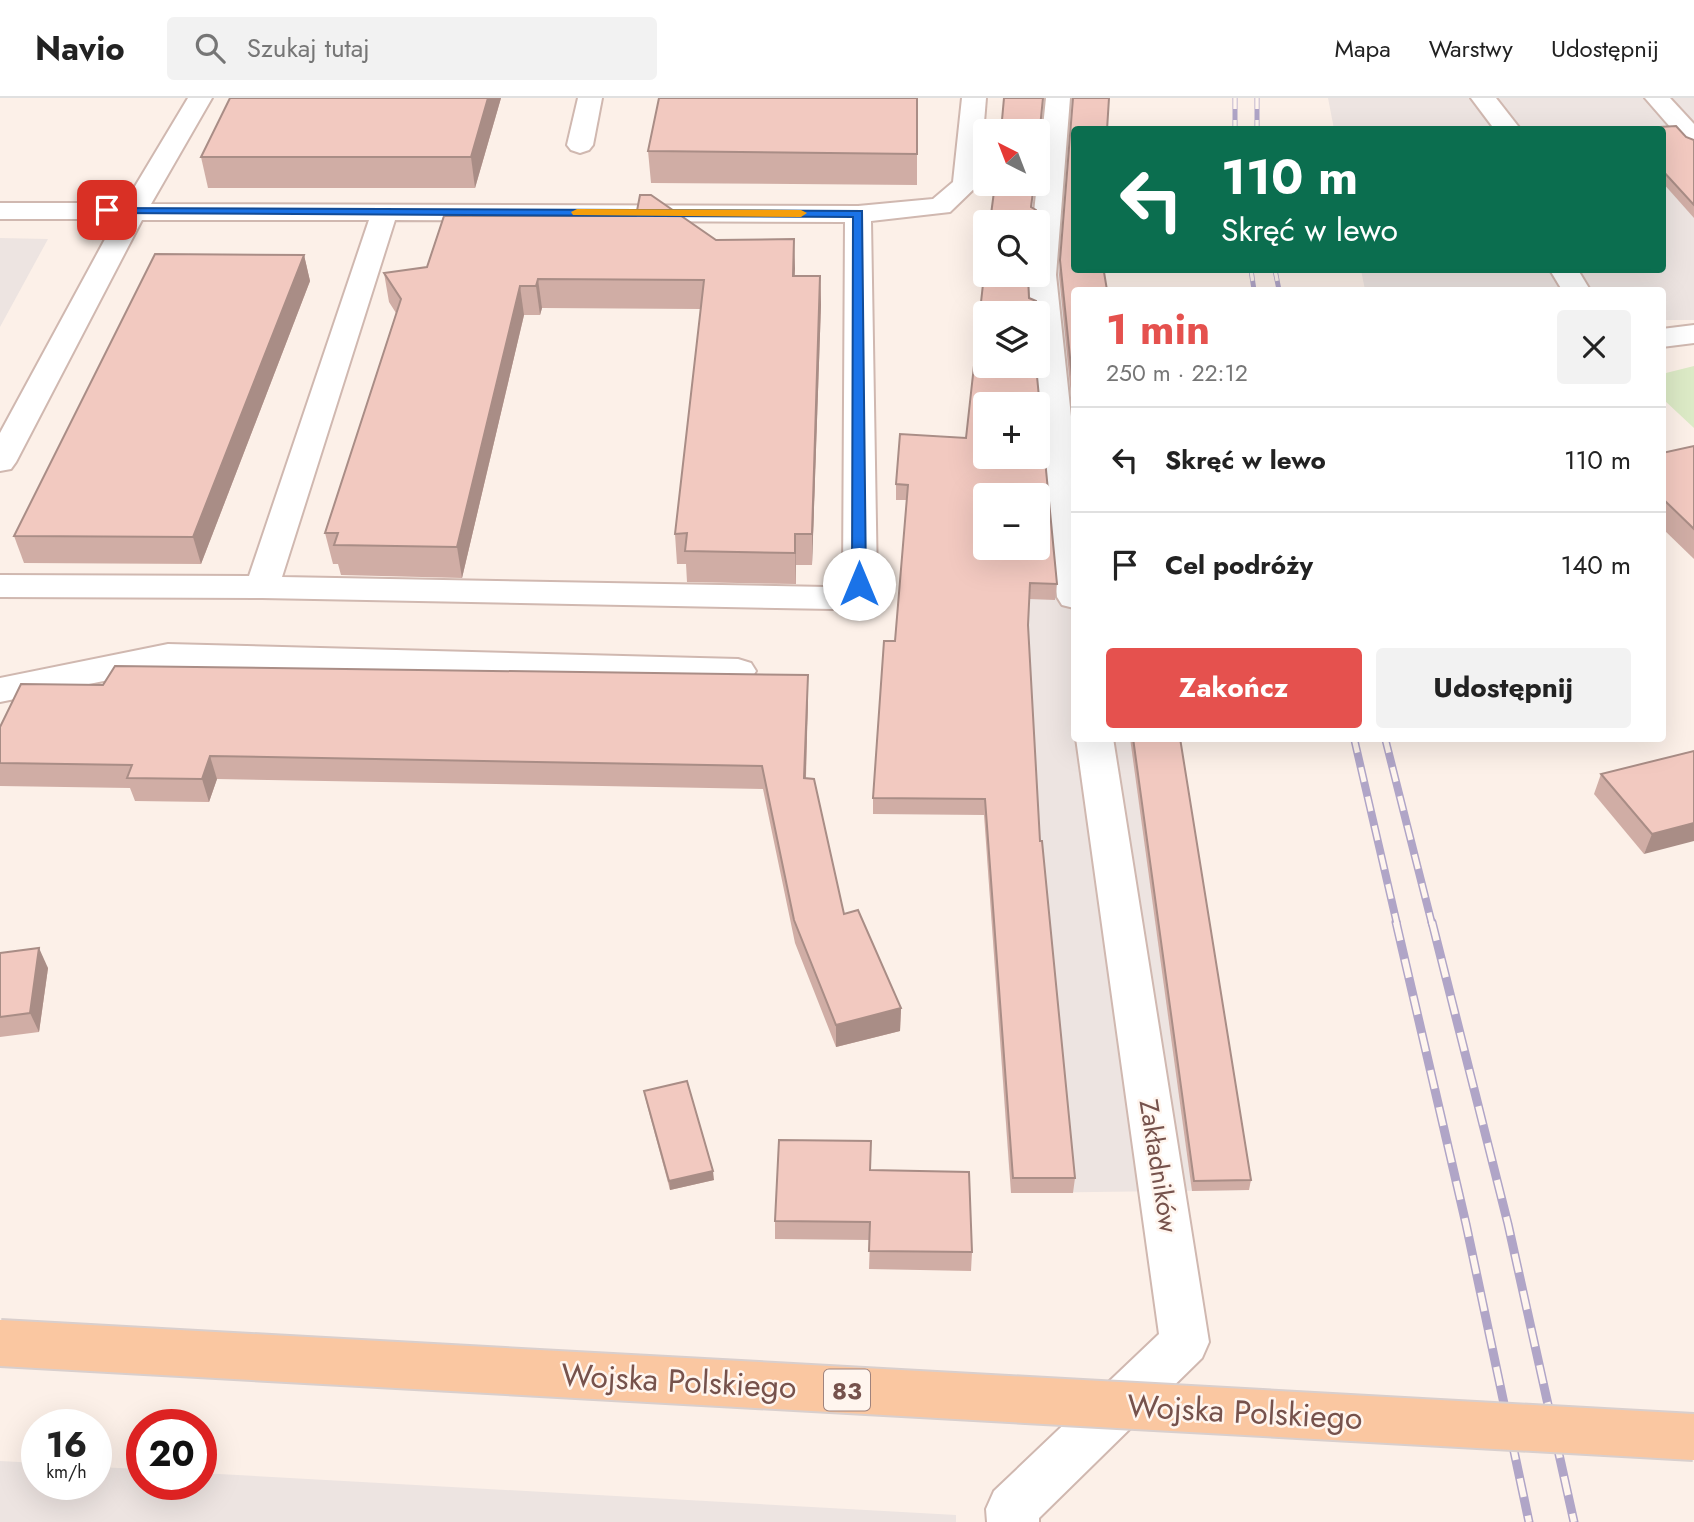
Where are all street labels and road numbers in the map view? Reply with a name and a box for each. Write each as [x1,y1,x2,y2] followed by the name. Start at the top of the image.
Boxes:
[1130,1097,1188,1236] street label: Zakładników
[560,1352,798,1410] street label: Wojska Polskiego
[824,1370,870,1410] road number: 83
[1126,1383,1364,1441] street label: Wojska Polskiego

